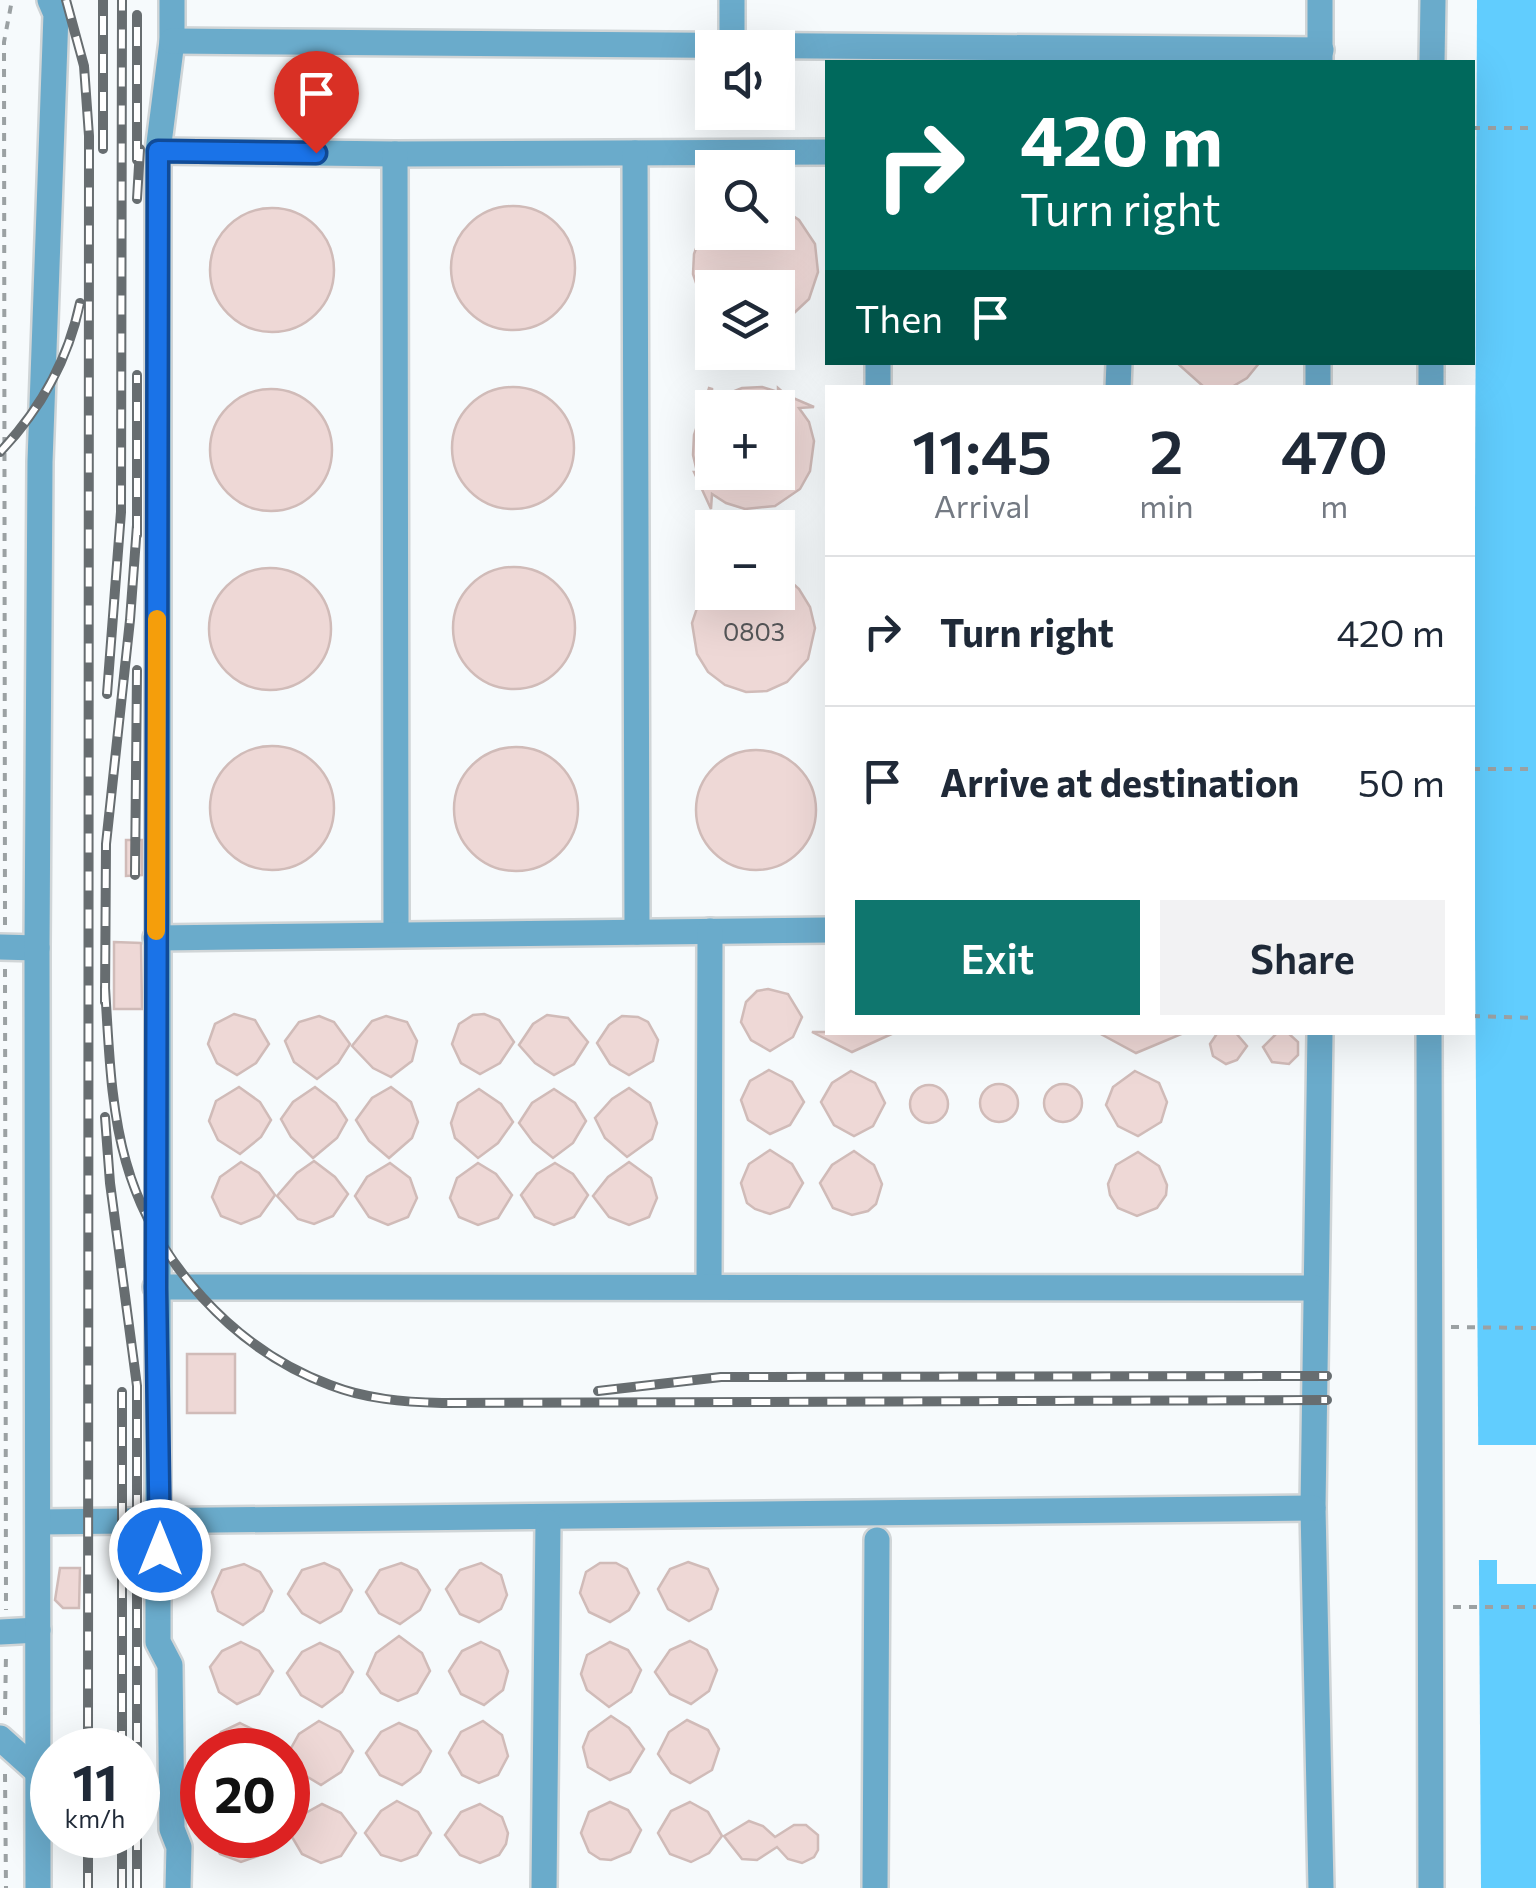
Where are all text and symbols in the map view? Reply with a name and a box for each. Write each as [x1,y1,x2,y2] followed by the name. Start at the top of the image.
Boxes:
[695,30,795,610] map controls
[695,30,795,130] button: sound
[274,51,359,154] pin
[289,66,344,121] icon: arrive
[1020,95,1223,180] text: 420 m
[855,100,985,230] icon: right
[695,150,795,250] button: search
[1020,180,1221,235] text: Turn right
[695,270,795,370] button: layers
[963,290,1018,345] icon: arrive
[855,294,943,341] text: Then
[695,390,795,490] button: +
[912,413,1052,486] text: 11:45
[1149,413,1183,486] text: 2
[1281,413,1388,486] text: 470
[934,485,1030,525] text: Arrival
[1139,485,1194,525] text: min
[1320,485,1348,525] text: m
[695,510,795,610] button: −
[855,604,910,659] icon: right
[940,608,1114,655] text: Turn right
[1337,608,1445,655] text: 420 m
[723,616,785,646] house number: 0803
[855,754,910,809] icon: arrive
[940,758,1299,805] text: Arrive at destination
[1358,758,1445,805] text: 50 m
[855,900,1140,1015] button: Exit
[1160,900,1445,1015] button: Share
[108,1498,212,1602] position arrow
[180,1728,310,1858] speed limit sign: 20
[72,1750,118,1811] text: 11
[65,1803,125,1833] text: km/h

